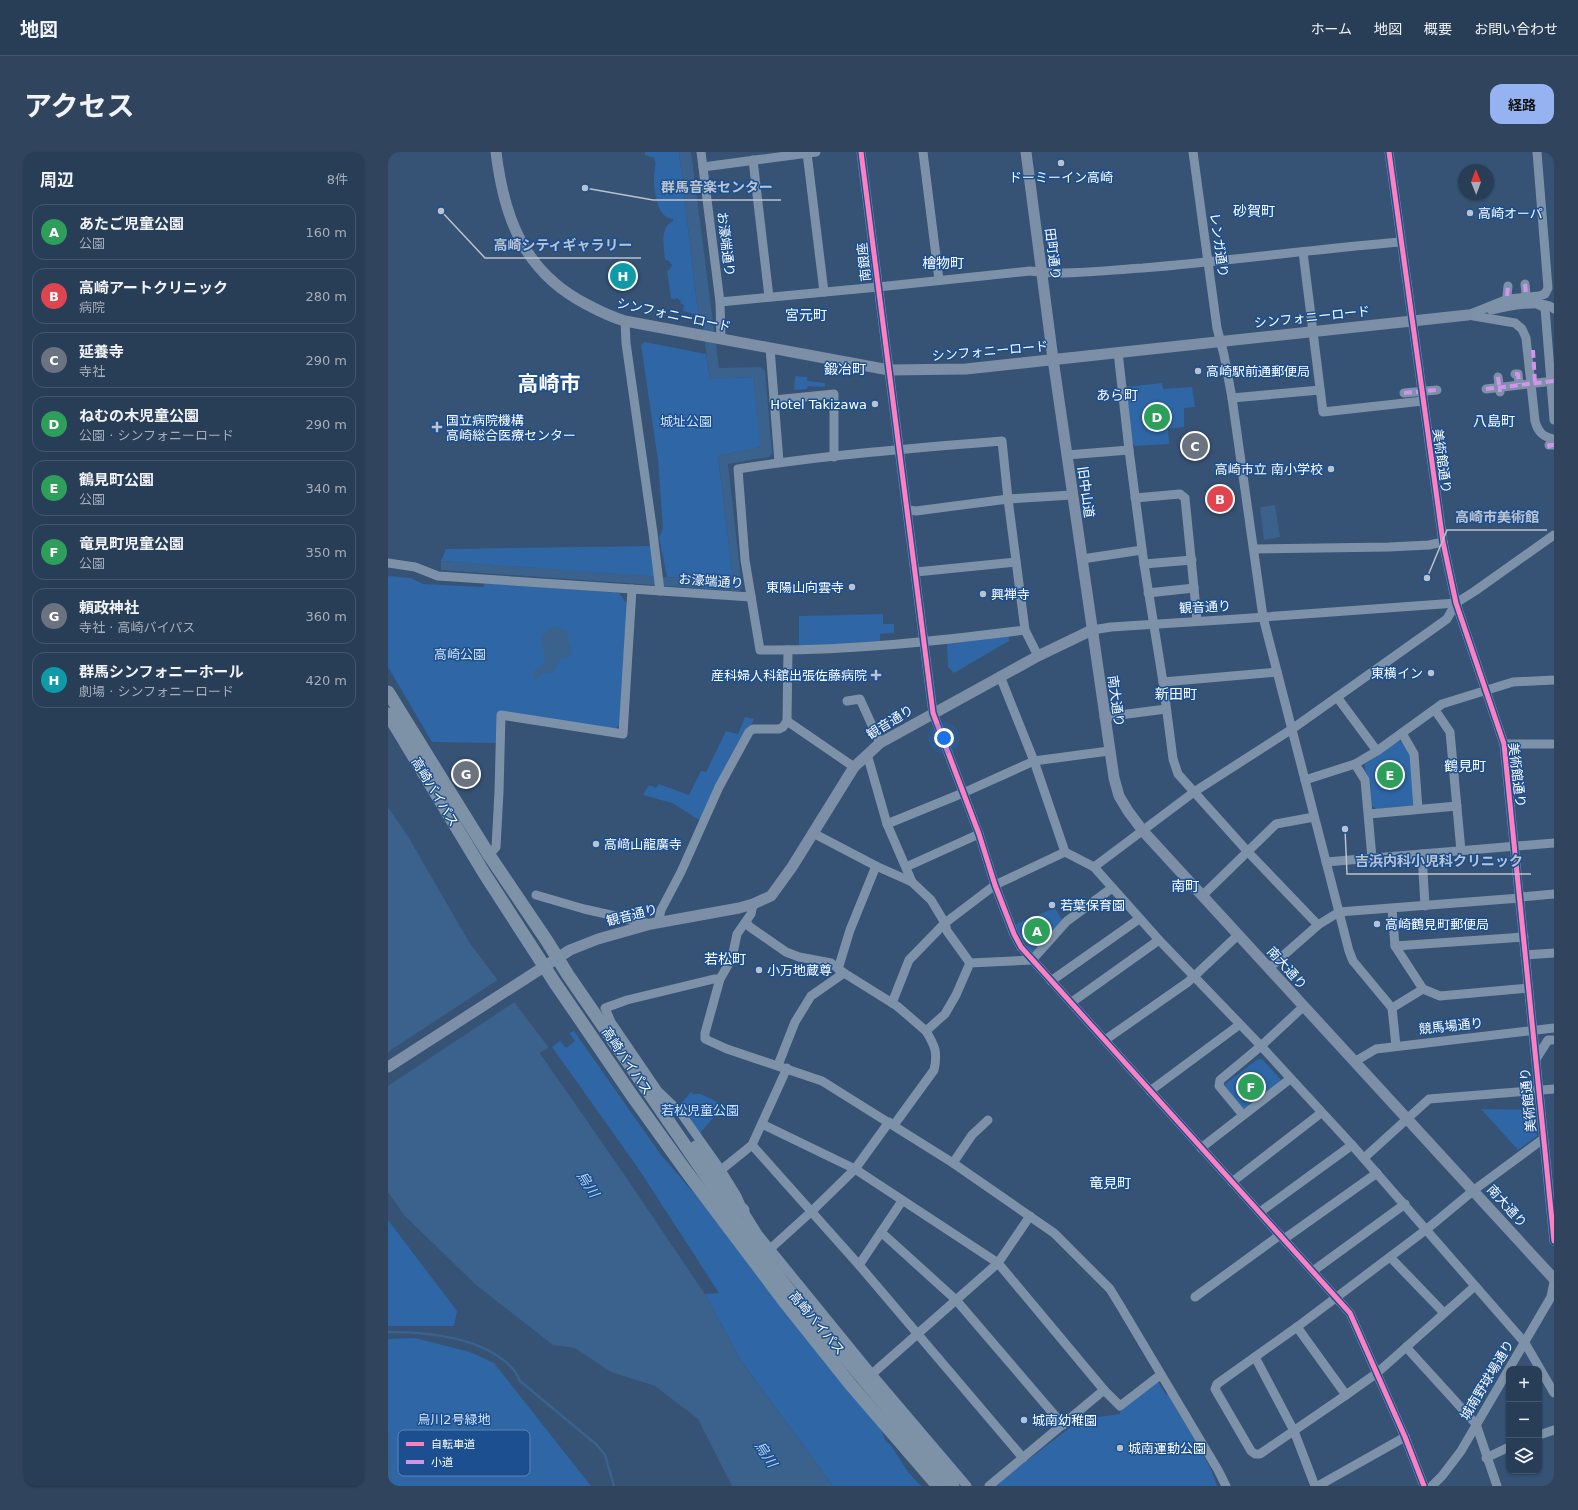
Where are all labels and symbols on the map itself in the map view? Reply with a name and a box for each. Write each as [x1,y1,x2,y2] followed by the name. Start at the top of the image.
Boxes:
[1056,158,1066,168] marker: ドーミーイン高崎
[1458,164,1494,200] north arrow
[1009,170,1113,185] place label: ドーミーイン高崎
[653,174,781,200] callout: 群馬音楽センター
[661,179,773,195] text: 群馬音楽センター
[1233,203,1275,219] district label: 砂賀町
[1478,206,1543,221] place label: 高崎オーパ
[1465,208,1475,218] marker: 高崎オーパ
[715,211,737,277] street label: お濠端通り
[1207,212,1231,278] street label: レンガ通り
[1042,227,1064,281] street label: 田町通り
[485,232,641,258] callout: 高崎シティギャラリー
[493,237,633,253] text: 高崎シティギャラリー
[855,242,873,282] street label: 南銀座
[922,255,964,271] district label: 檜物町
[610,261,636,291] pin: H
[615,296,733,334] street label: シンフォニーロード
[1253,303,1371,331] street label: シンフォニーロード
[785,307,827,323] district label: 宮元町
[931,338,1049,364] street label: シンフォニーロード
[824,361,866,377] district label: 鍛冶町
[1206,364,1310,379] place label: 高崎駅前通郵便局
[1193,366,1203,376] marker: 高崎駅前通郵便局
[518,372,581,396] district label: 高崎市
[1096,387,1138,403] district label: あら町
[770,397,867,412] place label: Hotel Takizawa
[870,399,880,409] marker: Hotel Takizawa
[1144,402,1170,432] pin: D
[446,413,576,443] place label: 国立病院機構 高崎総合医療センター
[1473,413,1515,429] district label: 八島町
[660,414,712,429] park label: 城址公園
[431,421,443,433] marker: 国立病院機構 高崎総合医療センター
[1430,428,1454,494] street label: 美術館通り
[1182,431,1208,461] pin: C
[1215,462,1323,477] place label: 高崎市立 南小学校
[1326,464,1336,474] marker: 高崎市立 南小学校
[1075,465,1097,519] street label: 旧中山道
[1207,484,1233,514] pin: B
[1447,504,1547,530] callout: 高崎市美術館
[1455,509,1539,525] text: 高崎市美術館
[678,571,744,591] street label: お濠端通り
[766,580,844,595] place label: 東陽山向雲寺
[847,582,857,592] marker: 東陽山向雲寺
[991,587,1030,602] place label: 興禅寺
[978,589,988,599] marker: 興禅寺
[1179,598,1231,616] street label: 観音通り
[434,647,486,662] park label: 高崎公園
[1371,666,1423,681] place label: 東横イン
[711,668,867,683] place label: 産科婦人科舘出張佐藤病院
[1426,668,1436,678] marker: 東横イン
[870,669,882,681] marker: 産科婦人科舘出張佐藤病院
[1105,674,1127,728] street label: 南大通り
[1155,686,1197,702] district label: 新田町
[864,702,916,742] street label: 観音通り
[934,728,954,748] your location
[1506,742,1528,808] street label: 美術館通り
[409,755,461,829] street label: 高崎バイパス
[1444,758,1486,774] district label: 鶴見町
[453,759,479,789] pin: G
[1377,760,1403,790] pin: E
[604,837,682,852] place label: 高﨑山龍廣寺
[591,839,601,849] marker: 高﨑山龍廣寺
[1347,848,1531,874] callout: 吉浜内科小児科クリニック
[1355,853,1523,869] text: 吉浜内科小児科クリニック
[1171,878,1199,894] district label: 南町
[1060,898,1125,913] place label: 若葉保育園
[1047,900,1057,910] marker: 若葉保育園
[605,901,659,929] street label: 観音通り
[1024,916,1050,946] pin: A
[1385,917,1489,932] place label: 高崎鶴見町郵便局
[1372,919,1382,929] marker: 高崎鶴見町郵便局
[1264,944,1310,992] street label: 南大通り
[704,951,746,967] district label: 若松町
[767,963,832,978] place label: 小万地蔵尊
[754,965,764,975] marker: 小万地蔵尊
[1418,1015,1484,1037] street label: 競馬場通り
[599,1025,655,1097] street label: 高崎バイパス
[1517,1067,1539,1133] street label: 美術館通り
[1238,1072,1264,1102] pin: F
[661,1103,739,1118] park label: 若松児童公園
[574,1168,603,1202] water label: 烏川
[1089,1175,1131,1191] district label: 竜見町
[1484,1182,1530,1230] street label: 南大通り
[786,1288,848,1358] street label: 高崎バイパス
[1457,1337,1517,1423] street label: 城南野球場通り
[417,1412,491,1427] park label: 烏川2号緑地
[1032,1413,1097,1428] place label: 城南幼稚園
[1019,1415,1029,1425] marker: 城南幼稚園
[398,1430,530,1476] legend
[431,1438,475,1451] text: 自転車道
[752,1438,781,1472] water label: 烏川
[1128,1441,1206,1456] place label: 城南運動公園
[1115,1443,1125,1453] marker: 城南運動公園
[431,1456,453,1469] text: 小道

